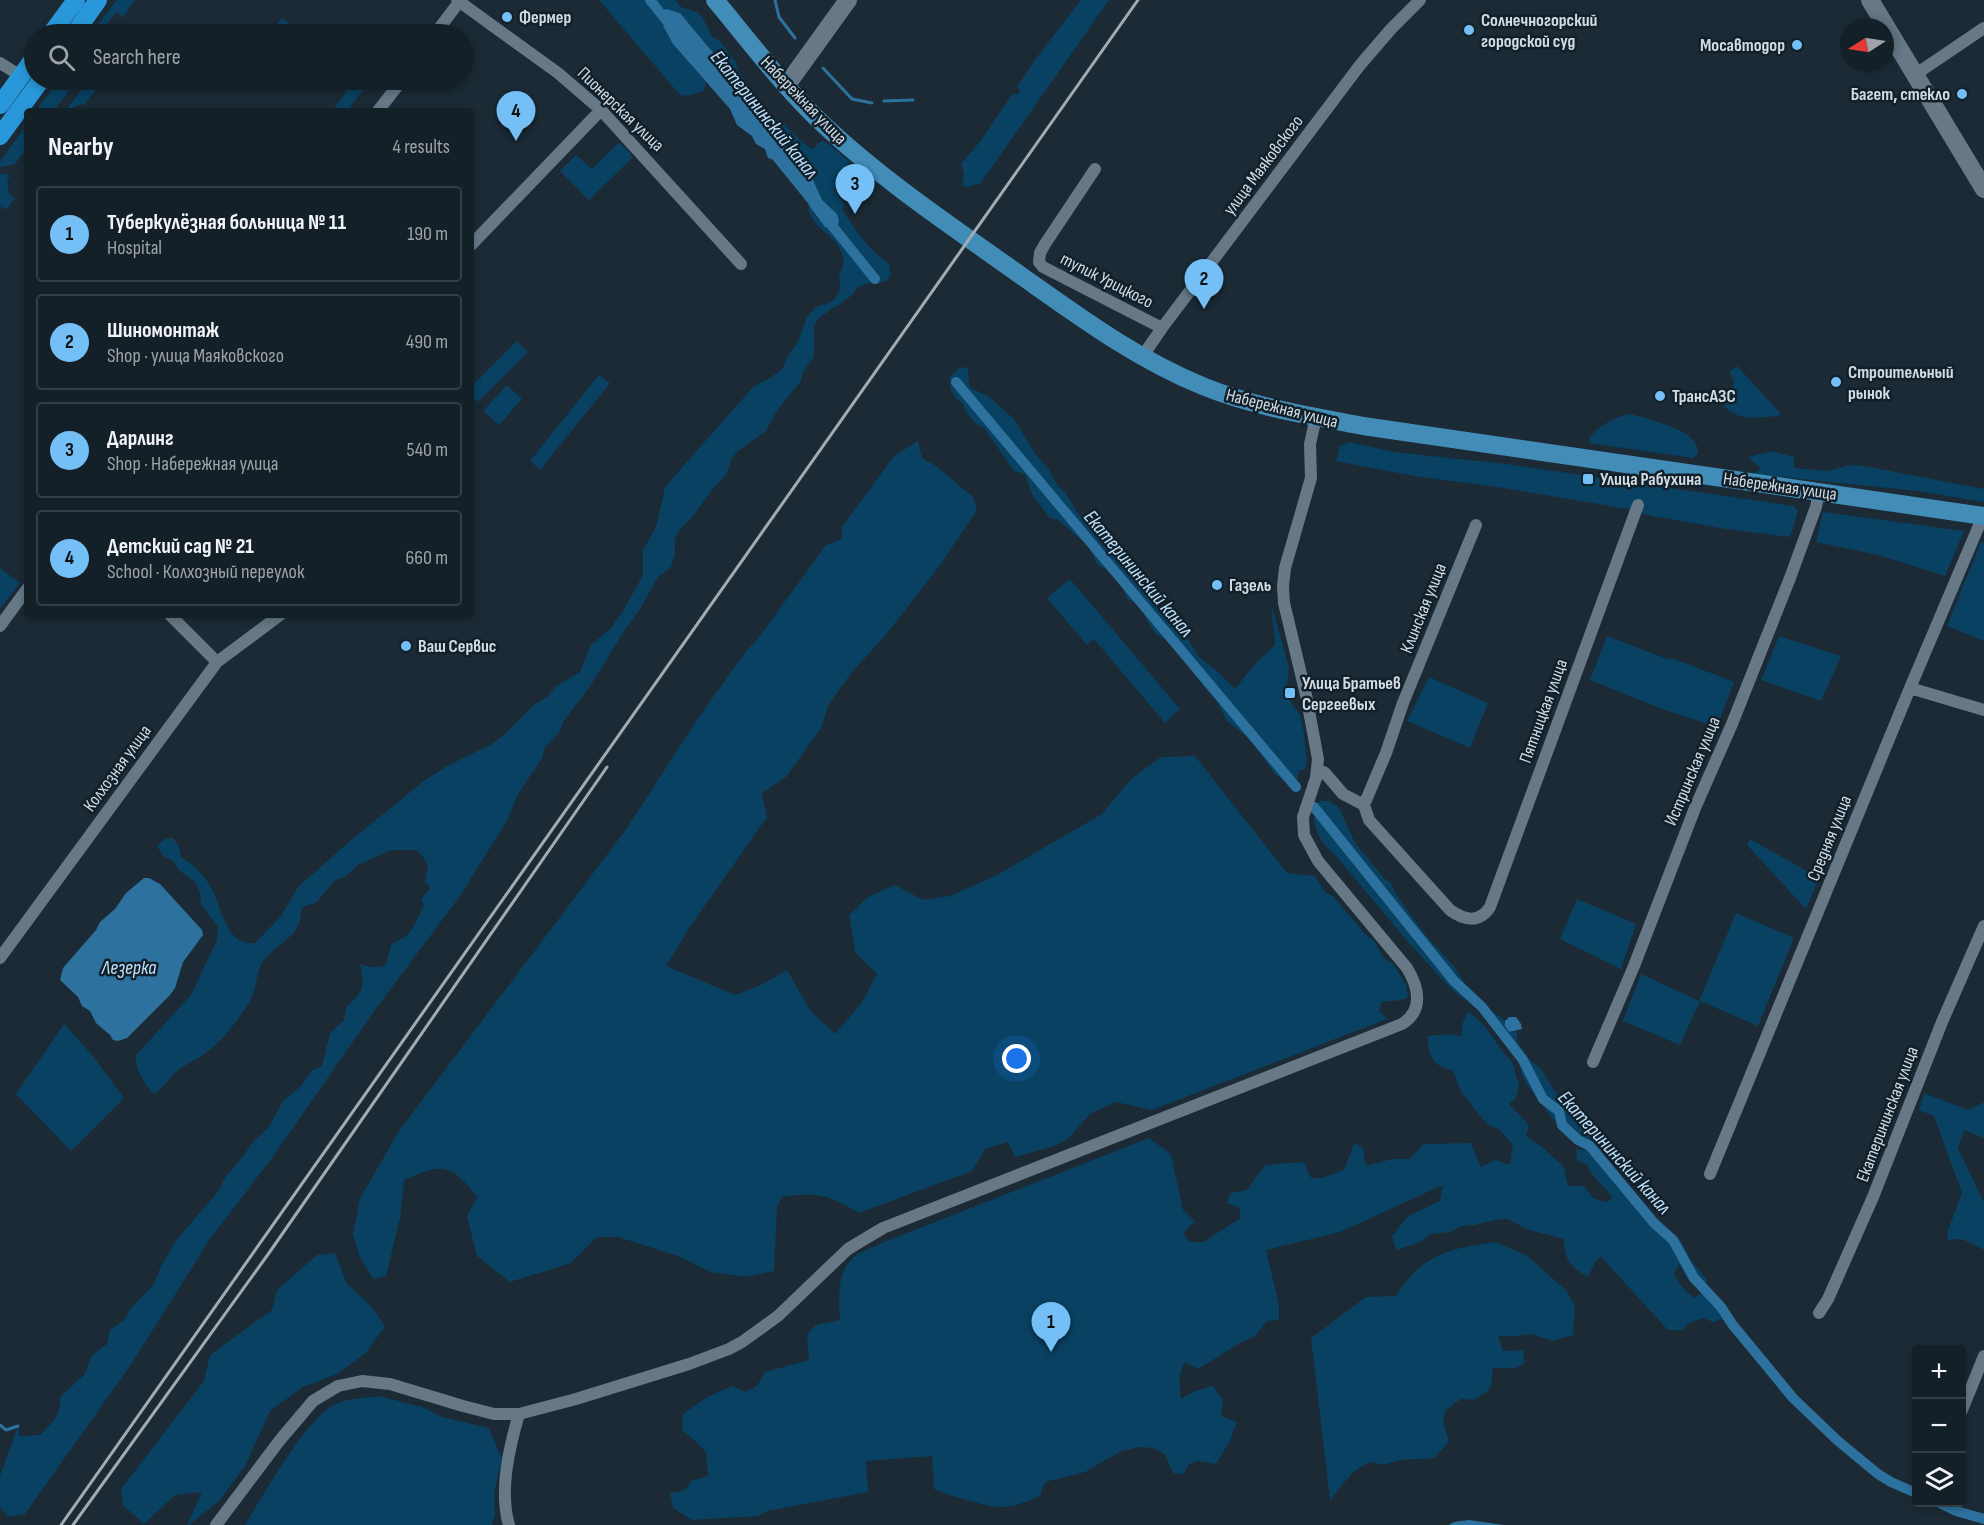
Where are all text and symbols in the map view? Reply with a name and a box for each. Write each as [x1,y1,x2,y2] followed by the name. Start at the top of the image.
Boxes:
[519,7,571,28] place label: Фермер
[500,10,514,24] marker: Фермер
[1481,10,1598,52] place label: Солнечногорский городской суд
[1840,18,1894,72] north arrow
[1462,23,1476,37] marker: Солнечногорский городской суд
[24,24,474,90] search box
[1700,35,1785,56] place label: Мосавтодор
[1790,38,1804,52] marker: Мосавтодор
[45,41,78,74] icon: search
[93,44,180,71] text: Search here
[705,46,823,184] water label: Екатерининский канал
[756,52,851,149] street label: Набережная улица
[573,63,668,156] street label: Пионерская улица
[1851,84,1950,105] place label: Багет, стекло
[1955,87,1969,101] marker: Багет, стекло
[496,92,536,141] pin: 4
[1219,111,1308,219] street label: улица Маяковского
[48,132,114,163] text: Nearby
[393,135,450,159] text: 4 results
[836,164,874,214] pin: 3
[107,209,346,236] text: Туберкулёзная больница № 11
[66,222,73,246] text: 1
[407,222,448,246] text: 190 m
[107,236,162,260] text: Hospital
[1057,248,1157,313] street label: тупик Урицкого
[1184,260,1224,309] pin: 2
[107,317,219,344] text: Шиномонтаж
[65,330,74,354] text: 2
[406,330,448,354] text: 490 m
[107,344,284,368] text: Shop · улица Маяковского
[1848,362,1954,404] place label: Строительный рынок
[1829,375,1843,389] marker: Строительный рынок
[1224,384,1340,433] street label: Набережная улица
[1672,386,1736,407] place label: ТрансАЗС
[1653,389,1667,403] marker: ТрансАЗС
[107,425,174,452] text: Дарлинг
[65,438,74,462] text: 3
[407,438,448,462] text: 540 m
[107,452,278,476] text: Shop · Набережная улица
[1722,468,1838,505] street label: Набережная улица
[1600,469,1701,490] place label: Улица Рабухина
[1581,472,1595,486] marker: Улица Рабухина
[1078,505,1198,642] water label: Екатерининский канал
[107,533,254,560] text: Детский сад № 21
[65,546,74,570] text: 4
[406,546,448,570] text: 660 m
[107,560,304,584] text: School · Колхозный переулок
[1396,560,1451,656] street label: Клинская улица
[1229,575,1271,596] place label: Газель
[1210,578,1224,592] marker: Газель
[418,636,496,657] place label: Ваш Сервис
[399,639,413,653] marker: Ваш Сервис
[1515,656,1572,766] street label: Пятницкая улица
[1302,673,1401,715] place label: Улица Братьев Сергеевых
[1283,686,1297,700] marker: Улица Братьев Сергеевых
[1660,714,1725,829] street label: Истринская улица
[79,721,156,816] street label: Колхозная улица
[1803,792,1856,884] street label: Средняя улица
[101,956,156,980] water label: Лезерка
[1852,1043,1923,1185] street label: Екатерининская улица
[1002,1044,1031,1073] your location
[1553,1086,1676,1219] water label: Екатерининский канал
[1032,1302,1070,1352] pin: 1
[1912,1345,1966,1507] map controls
[1912,1345,1966,1399] button: +
[1912,1399,1966,1453] button: −
[1912,1453,1966,1507] button: layers

